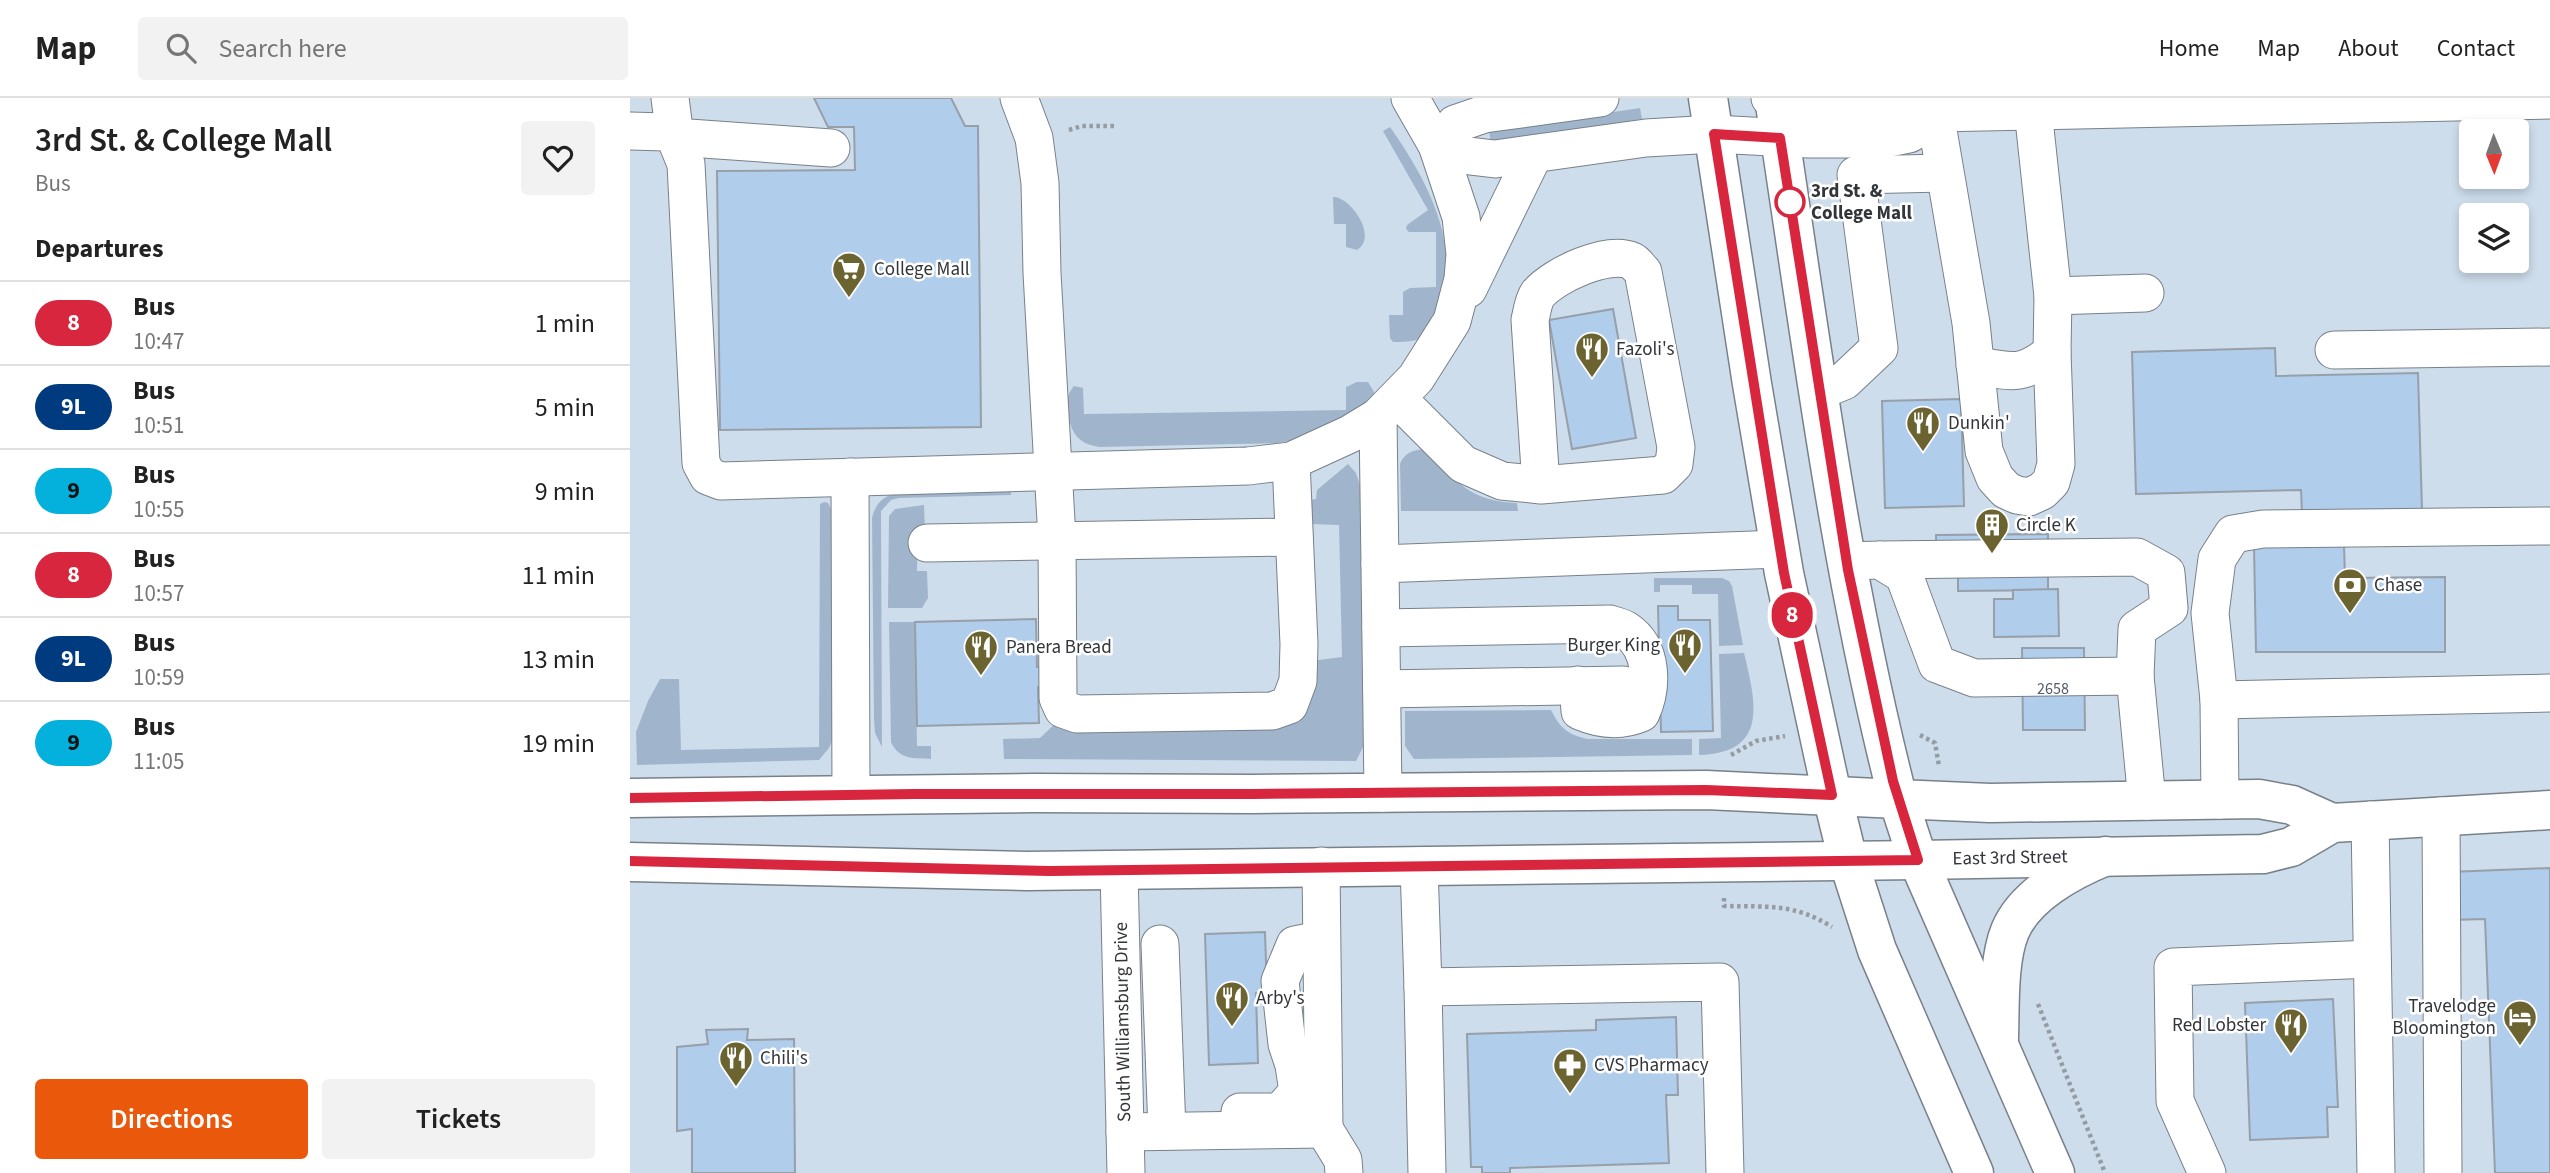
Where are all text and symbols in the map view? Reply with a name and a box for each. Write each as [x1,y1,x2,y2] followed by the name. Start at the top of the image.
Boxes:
[138,17,628,80] search box
[35,25,96,72] text: Map
[162,29,200,67] icon: search
[218,30,347,67] text: Search here
[2159,31,2219,66] text: Home
[2257,31,2300,66] text: Map
[2338,31,2399,66] text: About
[2437,31,2515,66] text: Contact
[35,117,332,164] text: 3rd St. & College Mall
[2459,119,2529,189] north arrow
[2459,119,2529,273] map controls
[521,121,595,195] button: heart
[35,167,71,200] text: Bus
[1811,178,1912,227] place label: 3rd St. & College Mall
[1775,187,1805,217] marker: 3rd St. & College Mall
[2459,203,2529,273] button: layers
[35,230,163,267] text: Departures
[830,250,868,299] supermarket icon: College Mall
[874,256,970,283] place label: College Mall
[133,288,175,325] text: Bus
[67,305,80,340] text: 8
[535,305,595,342] text: 1 min
[133,325,184,358] text: 10:47
[1573,330,1611,379] restaurant icon: Fazoli's
[1616,336,1674,363] place label: Fazoli's
[133,372,175,409] text: Bus
[61,389,86,424] text: 9L
[535,389,595,426] text: 5 min
[1904,404,1942,453] restaurant icon: Dunkin'
[133,409,184,442] text: 10:51
[1948,410,2010,437] place label: Dunkin'
[133,456,175,493] text: Bus
[67,473,80,508] text: 9
[535,473,595,510] text: 9 min
[133,493,184,526] text: 10:55
[1973,506,2011,555] building icon: Circle K
[2016,512,2076,539] place label: Circle K
[133,540,175,577] text: Bus
[67,557,80,592] text: 8
[522,557,595,594] text: 11 min
[2331,566,2369,615] bank icon: Chase
[2374,572,2422,599] place label: Chase
[133,577,184,610] text: 10:57
[1769,592,1815,638] line badge: 8
[1786,597,1798,632] text: 8
[133,624,175,661] text: Bus
[1666,626,1704,675] restaurant icon: Burger King
[962,628,1000,677] restaurant icon: Panera Bread
[1567,632,1660,659] place label: Burger King
[1006,634,1112,661] place label: Panera Bread
[61,641,86,676] text: 9L
[522,641,595,678] text: 13 min
[133,661,184,694] text: 10:59
[2037,678,2069,700] house number: 2658
[133,708,175,745] text: Bus
[67,725,80,760] text: 9
[522,725,595,762] text: 19 min
[133,745,184,778] text: 11:05
[1952,843,2068,873] street label: East 3rd Street
[1108,922,1138,1122] street label: South Williamsburg Drive
[1213,979,1251,1028] restaurant icon: Arby's
[1256,985,1305,1012] place label: Arby's
[2392,993,2496,1042] place label: Travelodge Bloomington
[2501,998,2539,1047] hotel icon: Travelodge Bloomington
[2272,1006,2310,1055] restaurant icon: Red Lobster
[2172,1012,2266,1039] place label: Red Lobster
[717,1039,755,1088] restaurant icon: Chili's
[760,1045,808,1072] place label: Chili's
[1551,1046,1589,1095] pharmacy icon: CVS Pharmacy
[1594,1052,1709,1079] place label: CVS Pharmacy
[35,1079,308,1159] button: Directions
[322,1079,595,1159] button: Tickets

